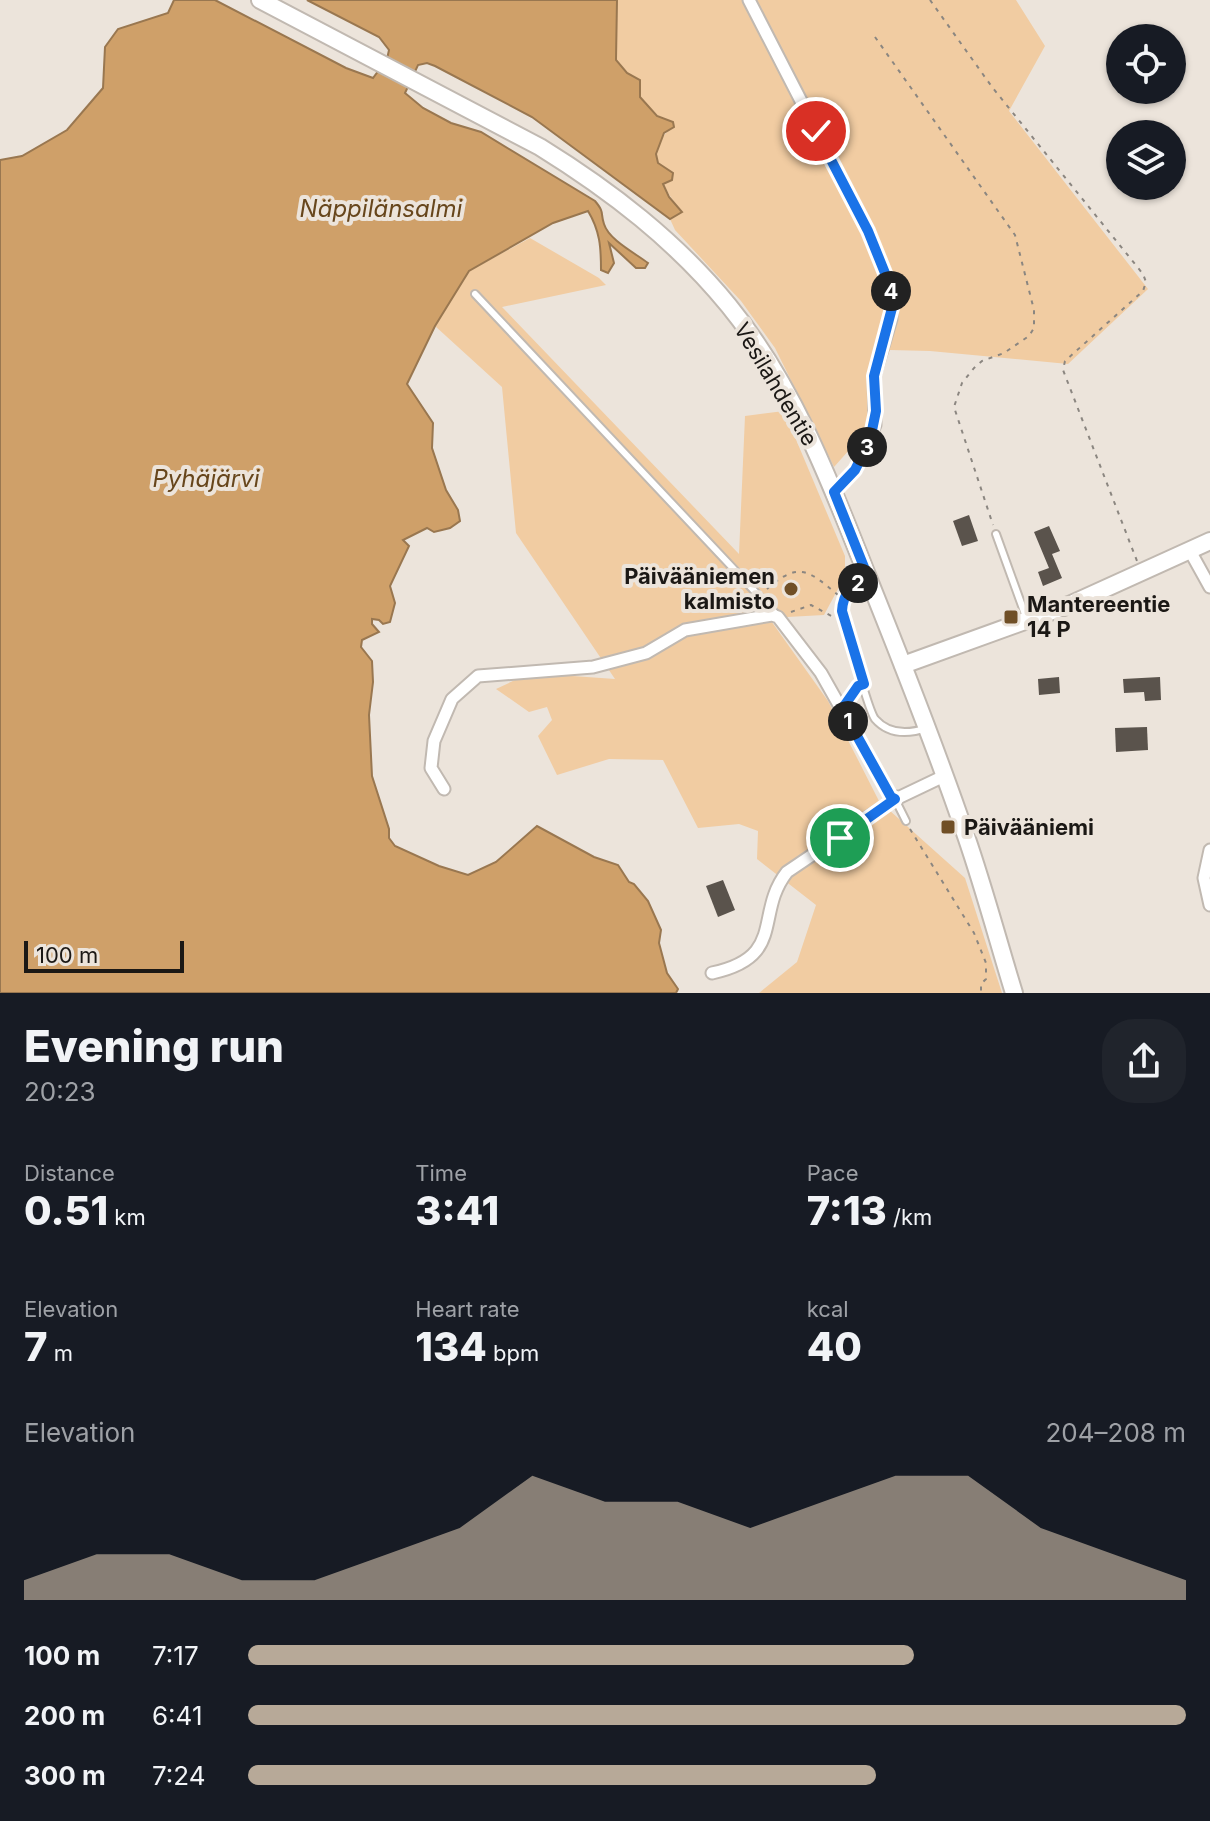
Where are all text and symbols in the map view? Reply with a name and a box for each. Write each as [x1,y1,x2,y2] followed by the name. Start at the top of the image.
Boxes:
[1106,24,1186,200] map controls
[1106,24,1186,104] button: locate
[782,97,850,165] pin
[794,109,838,153] icon: check
[1106,120,1186,200] button: layers
[300,194,464,223] water label: Näppilänsalmi
[871,271,911,311] pin: 4
[884,278,898,304] text: 4
[729,318,823,450] street label: Vesilahdentie
[847,427,887,467] pin: 3
[860,434,874,460] text: 3
[152,464,261,493] water label: Pyhäjärvi
[624,563,775,614] place label: Päivääniemen kalmisto
[838,563,878,603] pin: 2
[851,570,865,596] text: 2
[782,580,800,598] marker: Päivääniemen kalmisto
[1027,591,1170,642] place label: Mantereentie 14 P
[1002,608,1020,626] marker: Mantereentie 14 P
[828,701,868,741] pin: 1
[843,708,853,734] text: 1
[806,804,874,872] pin
[964,814,1094,840] place label: Päivääniemi
[818,816,862,860] icon: arrive
[939,818,957,836] marker: Päivääniemi
[24,937,184,973] scale bar
[36,942,98,968] text: 100 m
[24,1019,284,1073] text: Evening run
[1102,1019,1186,1103] button: share
[24,1076,96,1107] text: 20:23
[24,1160,115,1186] text: Distance
[415,1160,467,1186] text: Time
[807,1160,858,1186] text: Pace
[24,1186,108,1235] text: 0.51
[415,1186,499,1235] text: 3:41
[807,1186,887,1235] text: 7:13
[108,1204,146,1230] text: km
[887,1204,932,1230] text: /km
[24,1296,118,1322] text: Elevation
[415,1296,520,1322] text: Heart rate
[807,1296,849,1322] text: kcal
[24,1322,48,1371] text: 7
[415,1322,487,1371] text: 134
[807,1322,862,1371] text: 40
[48,1340,73,1366] text: m
[487,1340,539,1366] text: bpm
[24,1417,135,1448] text: Elevation
[1046,1417,1186,1448] text: 204–208 m
[24,1640,100,1671] text: 100 m
[152,1640,199,1671] text: 7:17
[24,1700,105,1731] text: 200 m
[152,1700,202,1731] text: 6:41
[24,1760,106,1791] text: 300 m
[152,1760,206,1791] text: 7:24

